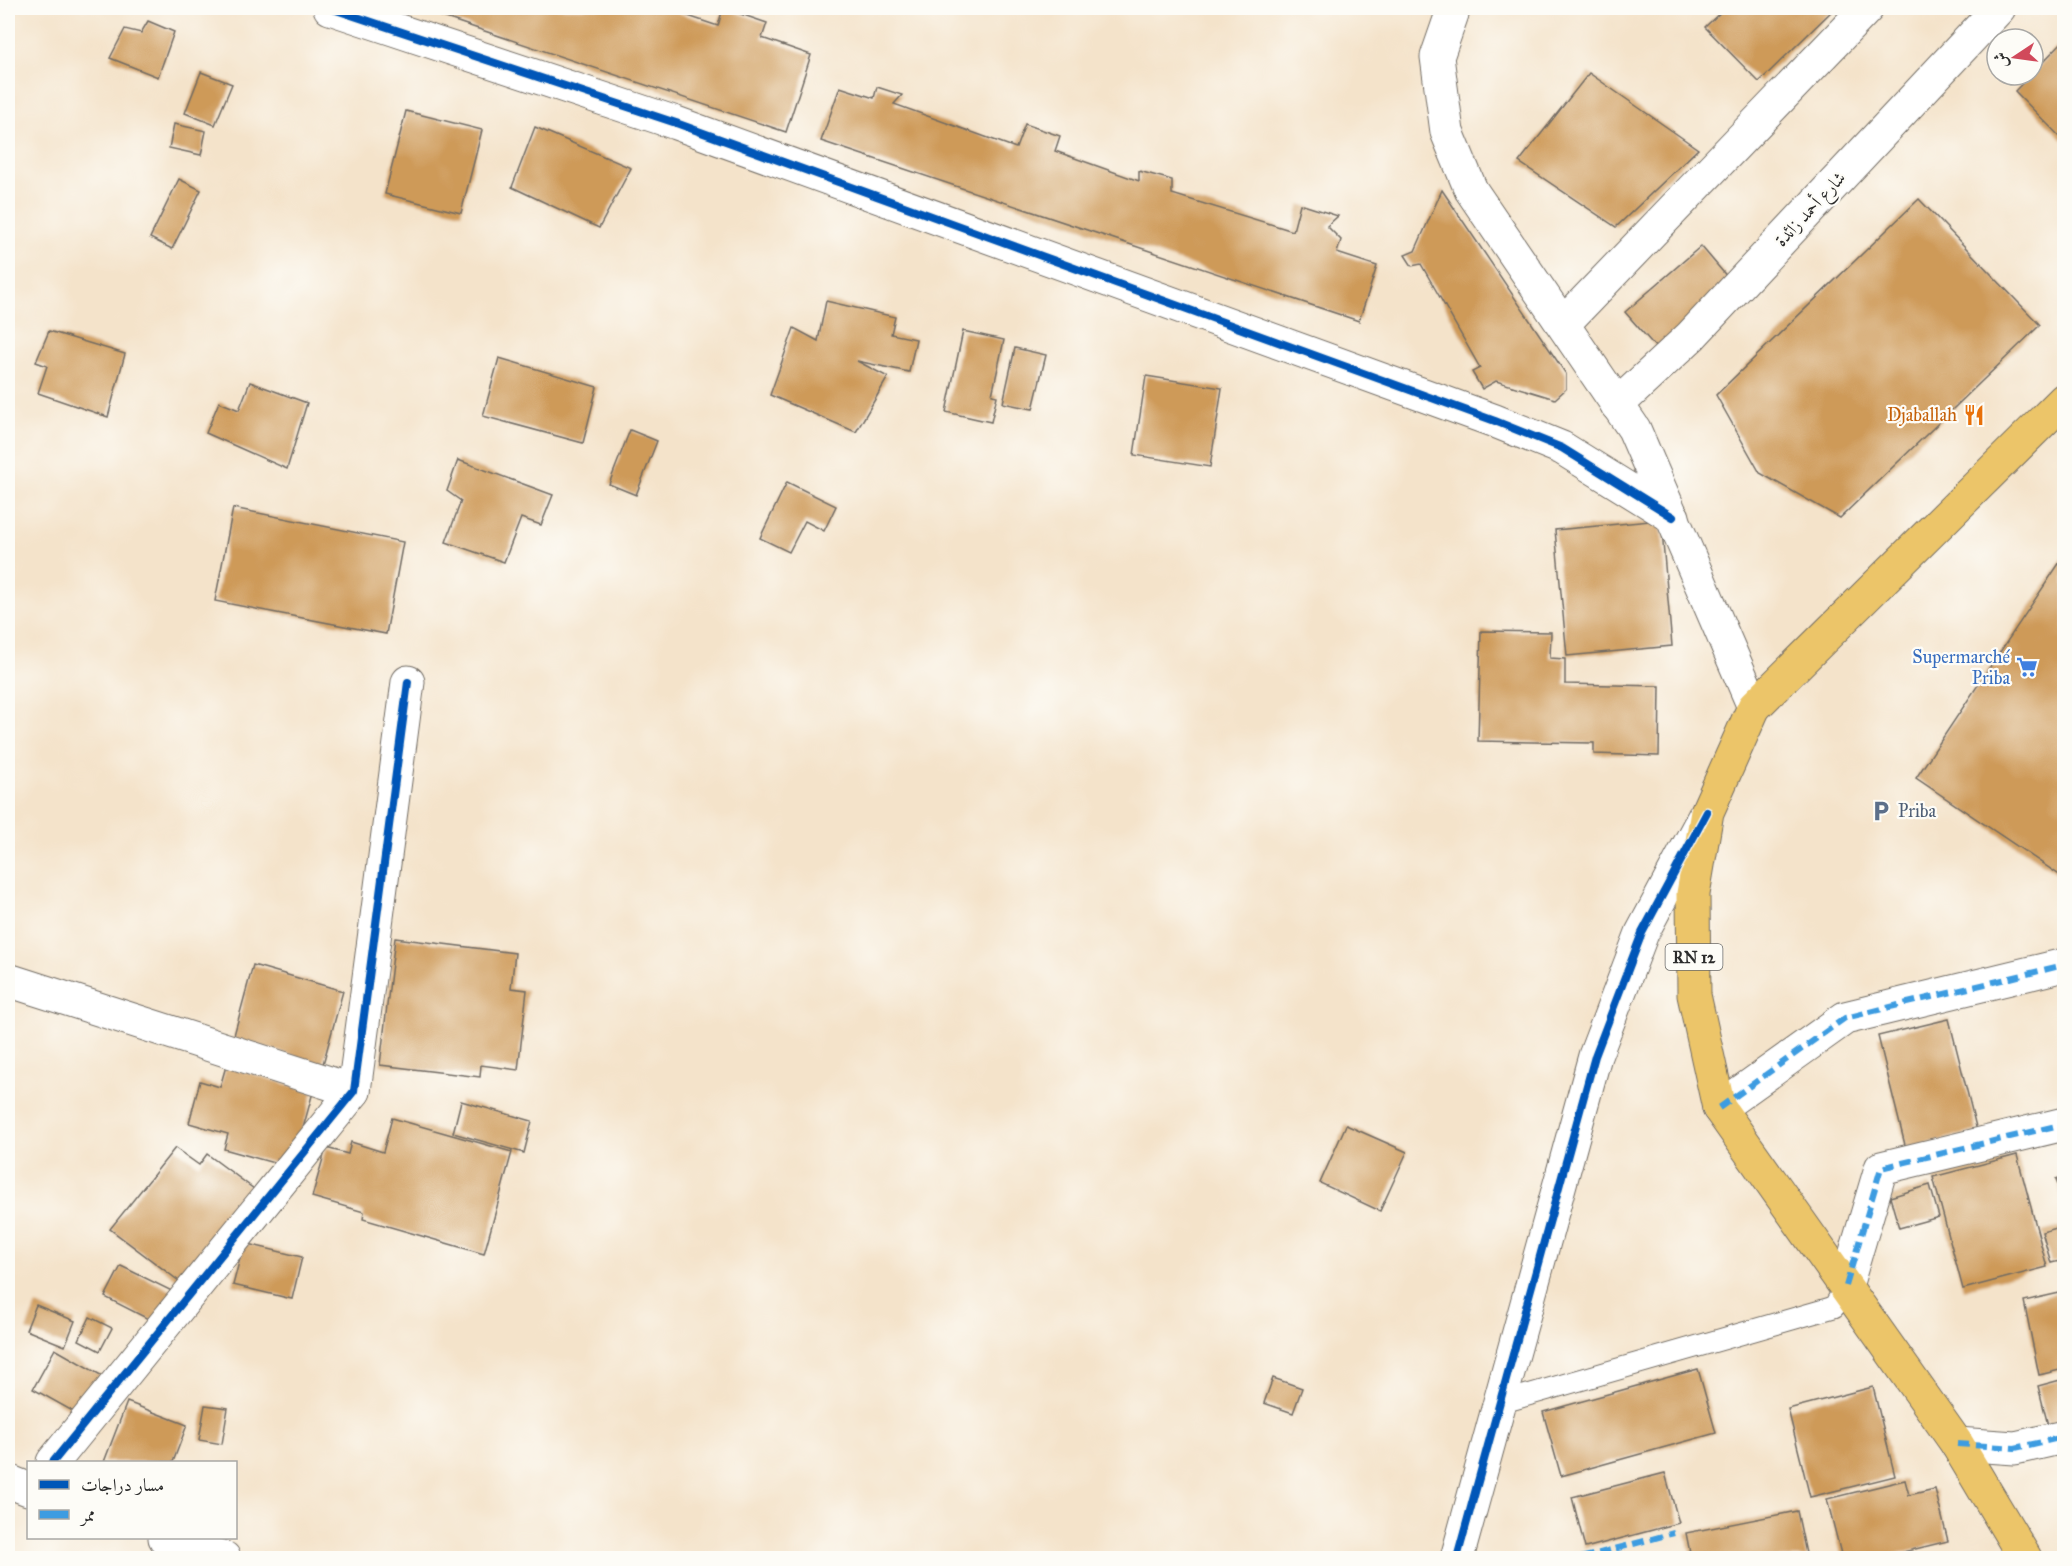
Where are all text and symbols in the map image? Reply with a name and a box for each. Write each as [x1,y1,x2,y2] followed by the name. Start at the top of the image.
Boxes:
[1985,27,2045,87] north arrow
[1990,50,2012,70] text: ش
[1768,166,1853,254] street label: شارع أحمد زائدة
[1962,403,1986,427] restaurant icon: Djaballah
[1887,404,1957,426] place label: Djaballah
[1912,646,2011,689] place label: Supermarché Priba
[2015,655,2039,679] supermarket icon: Supermarché Priba
[1869,799,1893,823] parking icon: Priba
[1898,800,1937,822] place label: Priba
[1666,944,1722,970] road number: RN 12
[27,1461,237,1539] legend
[81,1474,164,1496] text: مسار دراجات
[79,1504,95,1527] text: ممر

